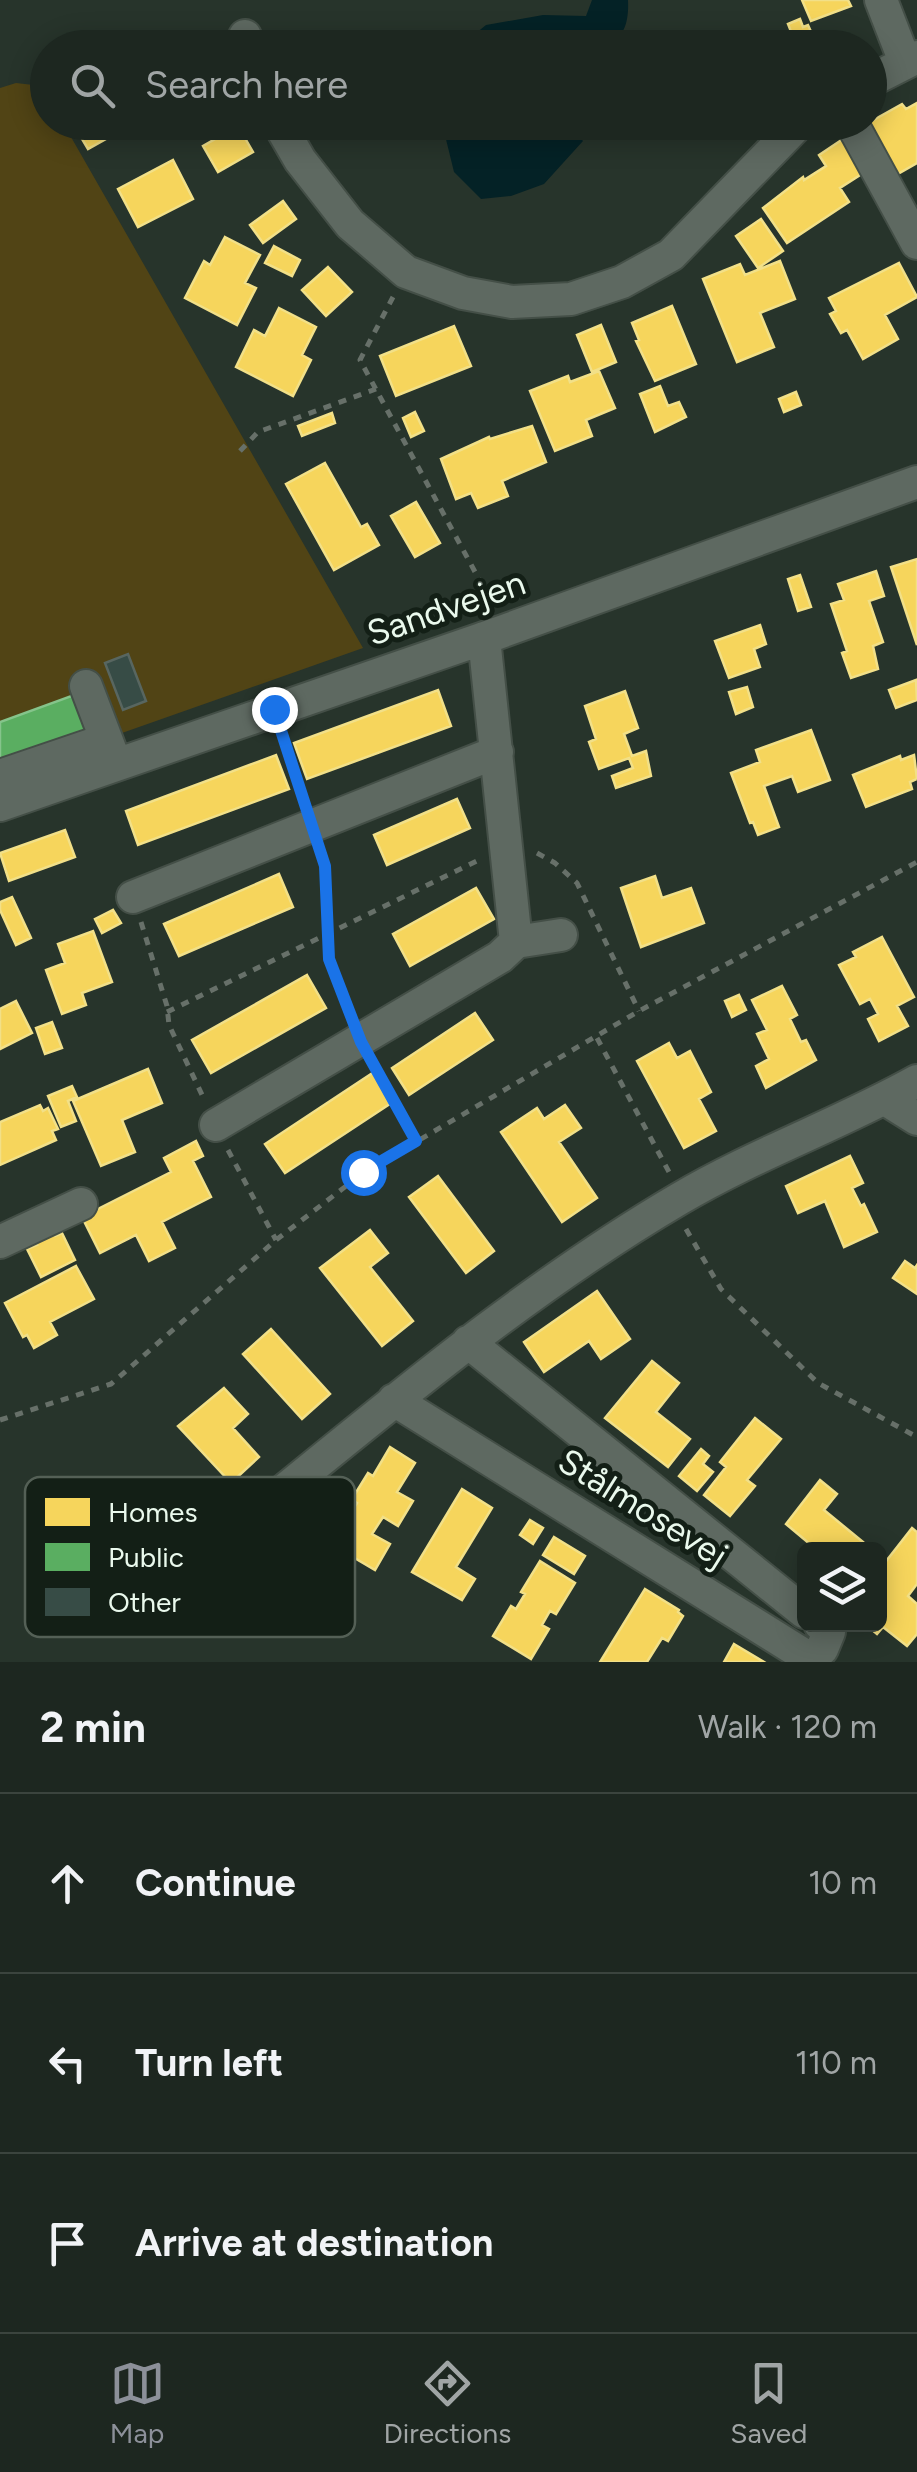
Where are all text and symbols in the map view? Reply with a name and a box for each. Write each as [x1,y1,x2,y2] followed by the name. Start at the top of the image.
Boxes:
[30,30,887,140] search box
[65,58,120,113] icon: search
[145,62,348,108] text: Search here
[361,561,531,655] street label: Sandvejen
[252,687,298,733] route end
[341,1150,387,1196] route start
[551,1439,735,1577] street label: Stålmosevej
[25,1477,355,1637] legend
[108,1495,197,1529] text: Homes
[108,1540,184,1574] text: Public
[797,1542,887,1632] map controls
[797,1542,887,1632] button: layers
[108,1585,181,1619] text: Other
[40,1702,146,1753] text: 2 min
[698,1708,877,1746] text: Walk · 120 m
[40,1856,95,1911] icon: ahead
[135,1860,296,1906] text: Continue
[808,1864,877,1902] text: 10 m
[40,2036,95,2091] icon: left
[135,2040,283,2086] text: Turn left
[795,2044,877,2082] text: 110 m
[40,2216,95,2271] icon: arrive
[135,2220,493,2266] text: Arrive at destination
[110,2356,165,2450] tab: Map
[384,2356,511,2450] tab: Directions
[730,2356,807,2450] tab: Saved

